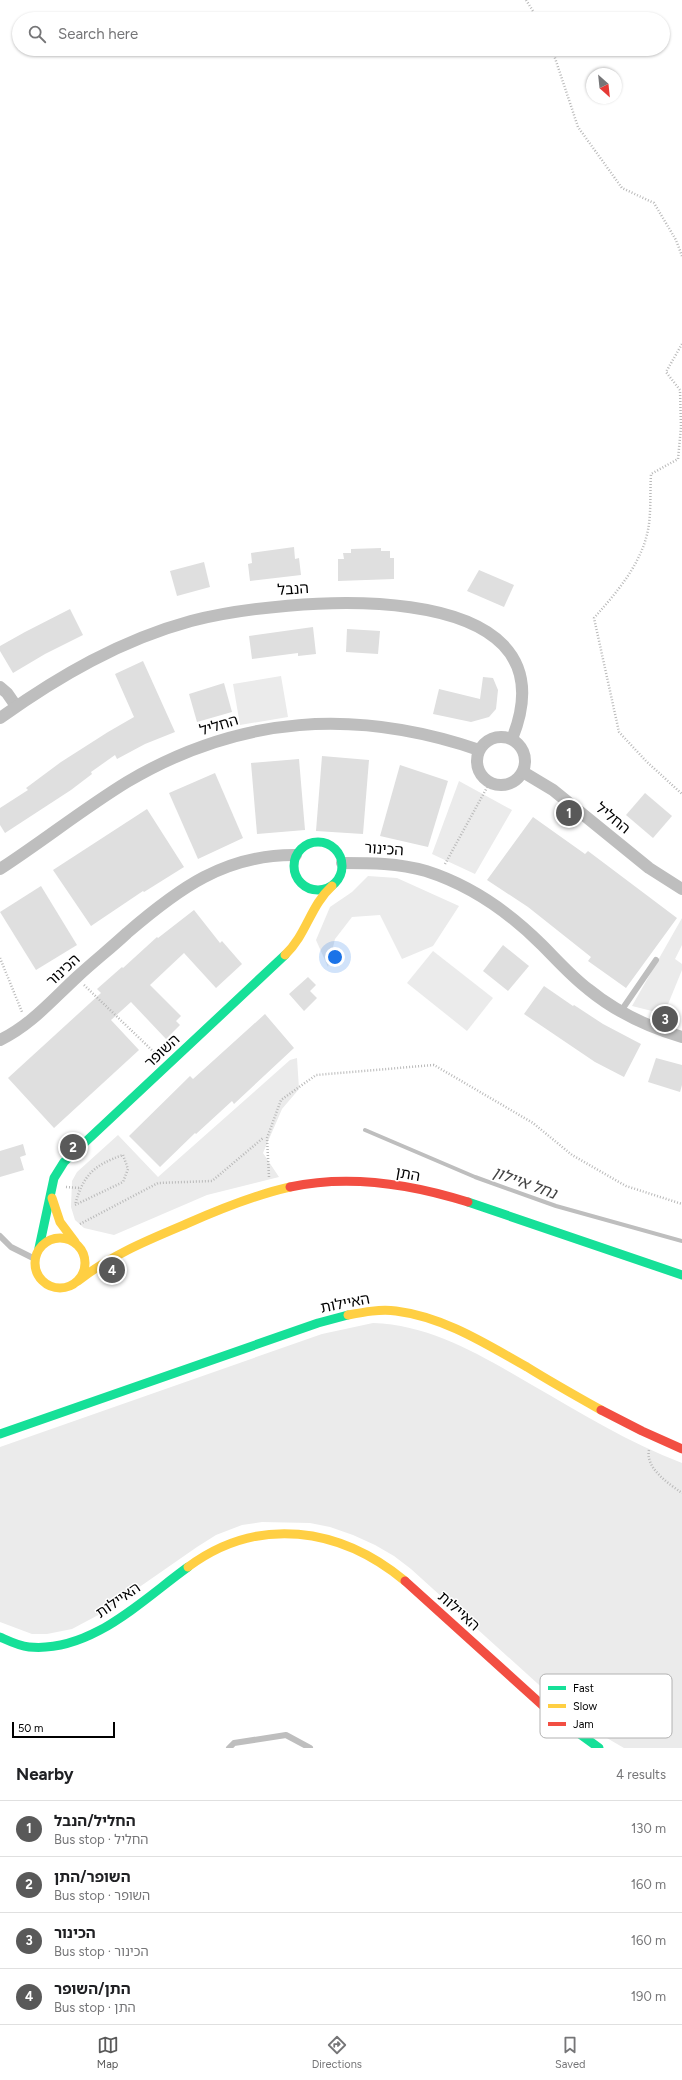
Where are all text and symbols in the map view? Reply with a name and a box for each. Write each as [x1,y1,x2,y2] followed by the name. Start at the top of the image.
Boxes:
[12,12,670,56] search box
[26,23,48,45] icon: search
[58,25,138,43] text: Search here
[586,68,622,104] north arrow
[277,579,309,599] street label: הנבל
[198,711,240,739] street label: החליל
[556,798,582,828] pin: 1
[592,799,634,837] street label: החליל
[364,839,404,859] street label: הכינור
[325,947,345,967] your location
[42,950,84,990] street label: הכינור
[652,1004,678,1034] pin: 3
[141,1030,183,1072] street label: השופר
[60,1132,86,1162] pin: 2
[490,1162,560,1203] water label: נחל איילון
[394,1163,422,1185] street label: התן
[99,1255,125,1285] pin: 4
[319,1289,371,1317] street label: האיילות
[92,1578,144,1622] street label: האיילות
[434,1588,484,1634] street label: האיילות
[540,1674,672,1738] legend
[573,1682,594,1695] text: Fast
[573,1700,597,1713] text: Slow
[573,1718,594,1731] text: Jam
[12,1720,115,1739] scale bar
[18,1722,43,1735] text: 50 m
[16,1764,74,1784] text: Nearby
[616,1767,666,1782] text: 4 results
[54,1812,136,1830] text: החליל/הנבל
[26,1821,32,1836] text: 1
[631,1821,666,1836] text: 130 m
[54,1832,149,1847] text: Bus stop · החליל
[54,1868,131,1886] text: השופר/התן
[25,1877,33,1892] text: 2
[631,1877,666,1892] text: 160 m
[54,1888,150,1903] text: Bus stop · השופר
[54,1924,96,1942] text: הכינור
[25,1933,33,1948] text: 3
[631,1933,666,1948] text: 160 m
[54,1944,149,1959] text: Bus stop · הכינור
[54,1980,131,1998] text: התן/השופר
[25,1989,33,2004] text: 4
[631,1989,666,2004] text: 190 m
[54,2000,136,2015] text: Bus stop · התן
[97,2034,119,2071] tab: Map
[312,2034,362,2071] tab: Directions
[555,2034,585,2071] tab: Saved

